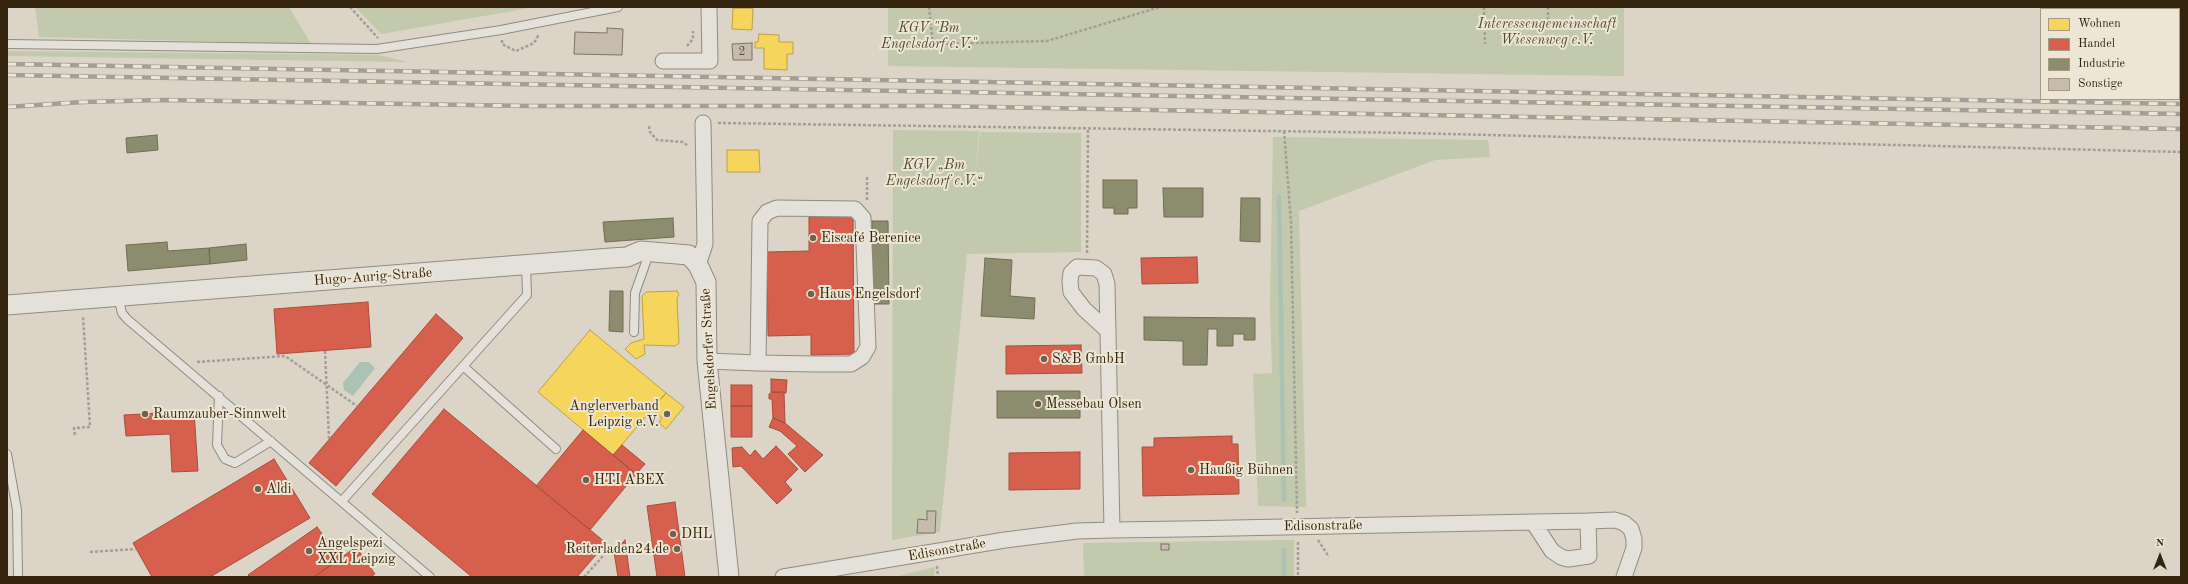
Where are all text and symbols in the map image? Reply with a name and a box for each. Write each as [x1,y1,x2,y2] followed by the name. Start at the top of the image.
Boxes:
[2040,8,2180,100] legend
[1478,16,1616,48] park label: Interessengemeinschaft Wiesenweg e.V.
[2078,18,2121,30] text: Wohnen
[881,20,977,52] park label: KGV "Bm Engelsdorf e.V."
[2078,38,2115,50] text: Handel
[739,45,745,59] house number: 2
[2078,58,2125,70] text: Industrie
[2078,78,2123,90] text: Sonstige
[886,157,982,190] park label: KGV „Bm Engelsdorf e.V.“
[821,230,921,246] place label: Eiscafé Berenice
[808,233,818,243] marker: Eiscafé Berenice
[313,264,433,290] street label: Hugo-Aurig-Straße
[819,286,920,302] place label: Haus Engelsdorf
[697,288,721,410] street label: Engelsdorfer Straße
[806,289,816,299] marker: Haus Engelsdorf
[1052,351,1125,367] place label: S&B GmbH
[1039,354,1049,364] marker: S&B GmbH
[1046,396,1142,412] place label: Messebau Olsen
[569,398,659,430] place label: Anglerverband Leipzig e.V.
[1033,399,1043,409] marker: Messebau Olsen
[153,406,287,422] place label: Raumzauber-Sinnwelt
[140,409,150,419] marker: Raumzauber-Sinnwelt
[662,409,672,419] marker: Anglerverband Leipzig e.V.
[1199,462,1293,478] place label: Haußig Bühnen
[1186,465,1196,475] marker: Haußig Bühnen
[594,472,665,488] place label: HTI ABEX
[581,475,591,485] marker: HTI ABEX
[266,481,292,497] place label: Aldi
[253,484,263,494] marker: Aldi
[1283,517,1363,535] street label: Edisonstraße
[681,526,712,542] place label: DHL
[668,529,678,539] marker: DHL
[317,535,396,568] place label: Angelspezi XXL Leipzig
[907,535,987,565] street label: Edisonstraße
[2140,536,2180,576] north arrow
[2156,538,2164,549] text: N
[566,541,669,557] place label: Reiterladen24.de
[672,544,682,554] marker: Reiterladen24.de
[304,546,314,556] marker: Angelspezi XXL Leipzig

